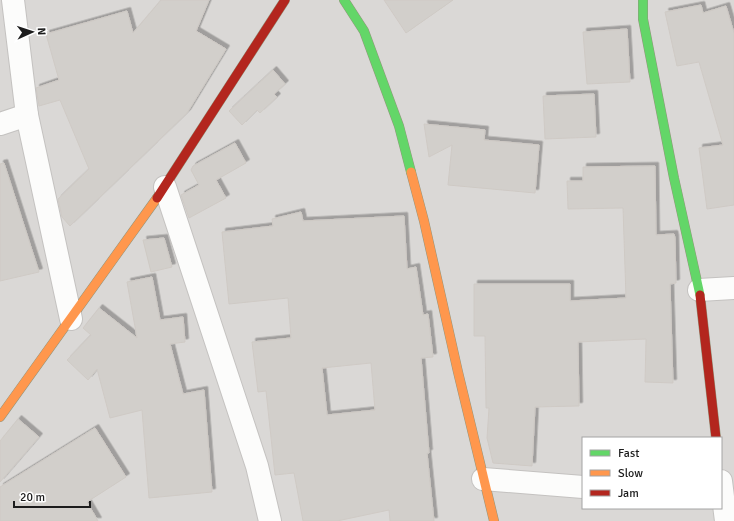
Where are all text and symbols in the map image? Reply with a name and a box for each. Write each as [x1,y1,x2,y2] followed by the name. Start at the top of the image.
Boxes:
[12,12,52,52] north arrow
[35,27,48,36] text: N
[582,437,722,509] legend
[618,446,639,461] text: Fast
[618,466,643,481] text: Slow
[14,483,90,509] scale bar
[618,486,639,501] text: Jam
[20,490,45,505] text: 20 m

